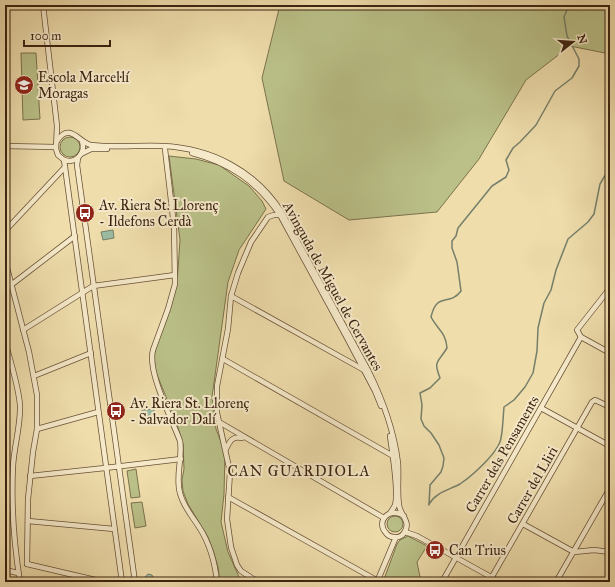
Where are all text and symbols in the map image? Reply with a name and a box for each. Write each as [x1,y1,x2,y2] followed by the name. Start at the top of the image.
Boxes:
[24,22,110,48] scale bar
[553,22,593,62] north arrow
[30,29,61,43] text: 100 m
[575,33,590,46] text: N
[38,69,130,102] place label: Escola Marcel·lí Moragas
[13,74,35,96] school or university icon: Escola Marcel·lí Moragas
[98,197,218,230] place label: Av. Riera St. Llorenç - Ildefons Cerdà
[278,198,386,374] street label: Avinguda de Miguel de Cervantes
[74,202,96,224] bus stop icon: Av. Riera St. Llorenç - Ildefons Cerdà
[462,393,543,516] street label: Carrer dels Pensaments
[129,395,249,428] place label: Av. Riera St. Llorenç - Salvador Dalí
[105,400,127,422] bus stop icon: Av. Riera St. Llorenç - Salvador Dalí
[503,443,562,527] street label: Carrer del Lliri
[228,462,371,480] district label: CAN GUARDIOLA
[424,539,446,561] bus stop icon: Can Trius
[449,542,506,559] place label: Can Trius

